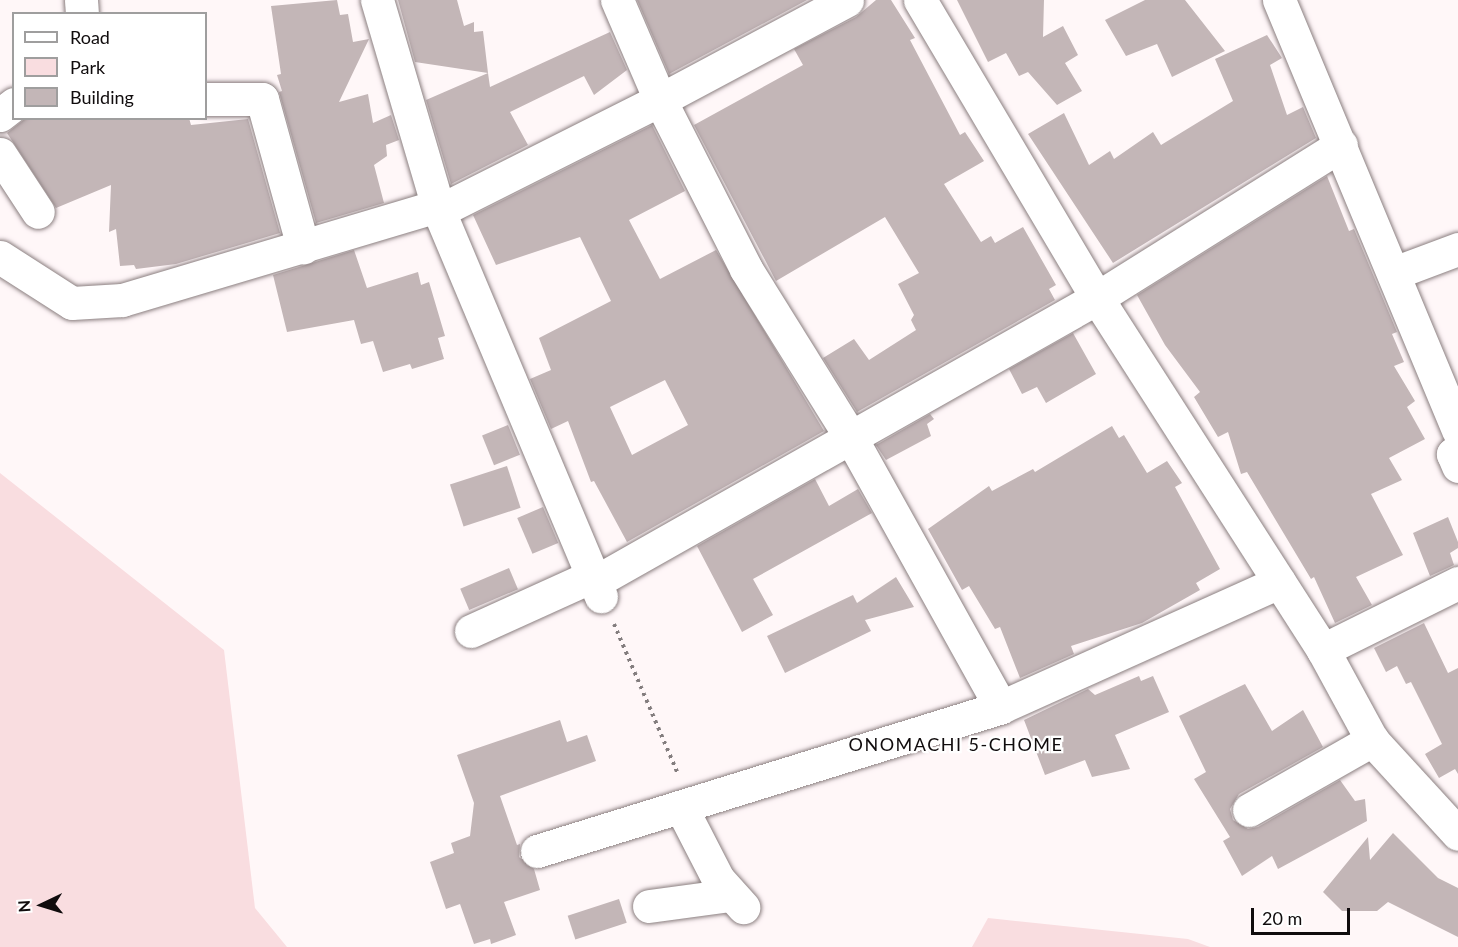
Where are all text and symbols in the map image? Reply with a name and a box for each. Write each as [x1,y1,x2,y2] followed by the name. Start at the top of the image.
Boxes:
[12,12,207,120] legend
[70,26,110,48] text: Road
[70,56,105,78] text: Park
[70,86,134,108] text: Building
[849,733,1063,755] district label: ONOMACHI 5-CHOME
[12,875,72,935] north arrow
[1254,896,1353,934] scale bar
[14,899,33,913] text: N
[1262,907,1302,929] text: 20 m

